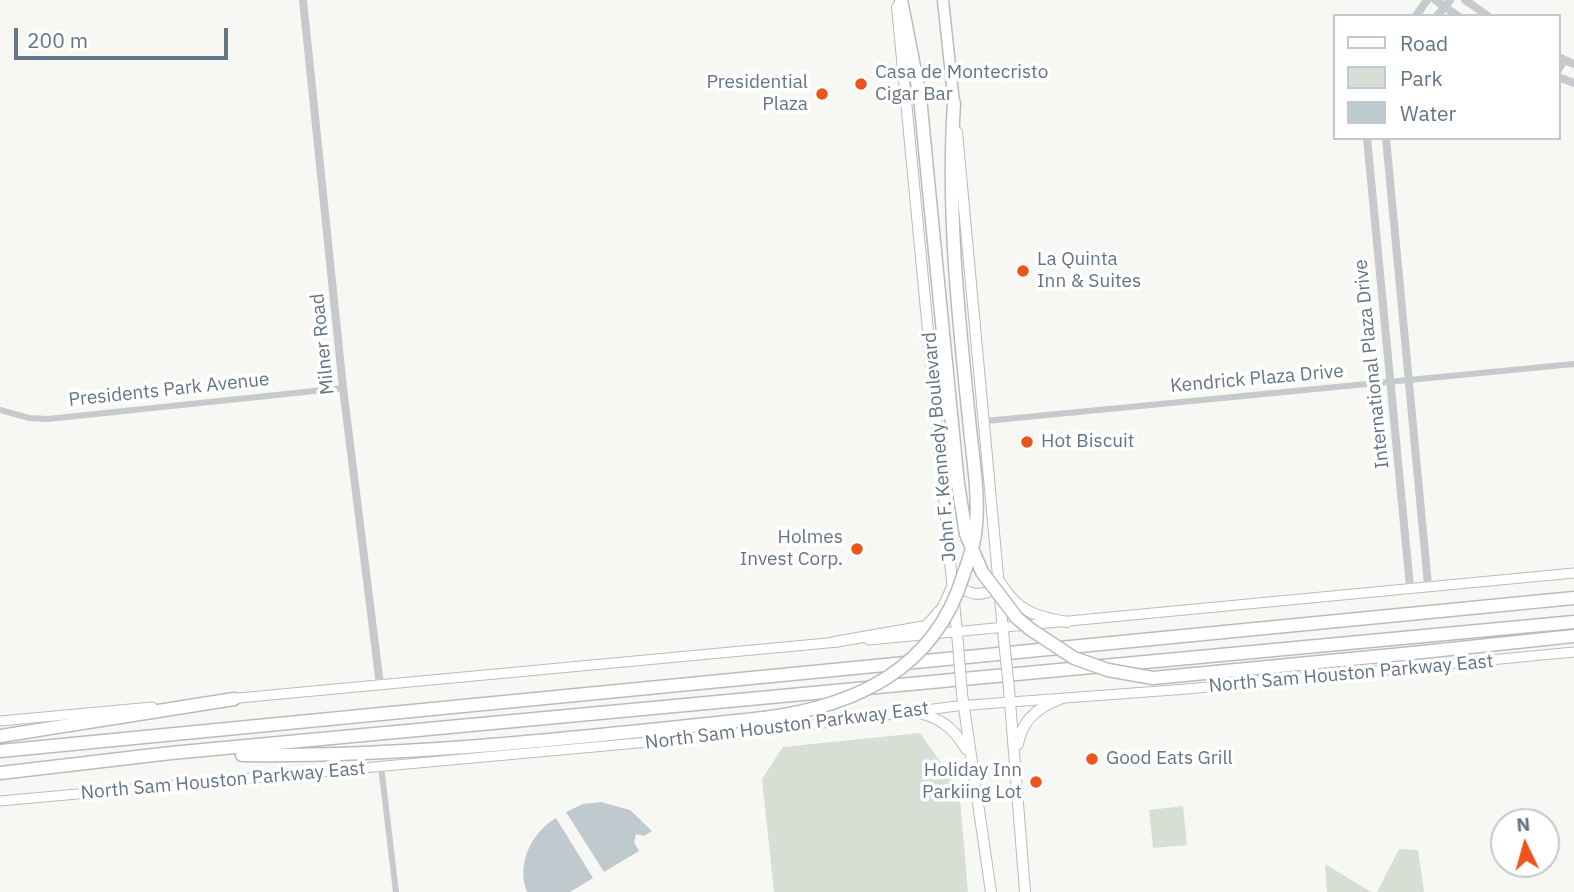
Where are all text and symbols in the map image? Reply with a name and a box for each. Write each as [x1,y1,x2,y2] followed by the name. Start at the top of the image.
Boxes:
[18,14,231,58] scale bar
[1332,14,1560,140] legend
[27,26,88,54] text: 200 m
[1400,29,1448,57] text: Road
[875,62,1048,106] place label: Casa de Montecristo Cigar Bar
[1400,64,1443,92] text: Park
[706,72,808,116] place label: Presidential Plaza
[853,76,869,92] marker: Casa de Montecristo Cigar Bar
[814,86,830,102] marker: Presidential Plaza
[1400,99,1456,127] text: Water
[1037,249,1141,293] place label: La Quinta Inn & Suites
[1350,258,1394,470] street label: International Plaza Drive
[1015,263,1031,279] marker: La Quinta Inn & Suites
[306,292,340,396] street label: Milner Road
[919,331,961,563] street label: John F. Kennedy Boulevard
[1169,360,1345,398] street label: Kendrick Plaza Drive
[68,368,270,412] street label: Presidents Park Avenue
[1041,431,1134,453] place label: Hot Biscuit
[1019,434,1035,450] marker: Hot Biscuit
[740,527,843,571] place label: Holmes Invest Corp.
[849,541,865,557] marker: Holmes Invest Corp.
[1208,650,1494,698] street label: North Sam Houston Parkway East
[644,697,930,755] street label: North Sam Houston Parkway East
[1106,748,1233,770] place label: Good Eats Grill
[1084,751,1100,767] marker: Good Eats Grill
[80,757,366,805] street label: North Sam Houston Parkway East
[922,760,1022,804] place label: Holiday Inn Parkiing Lot
[1028,774,1044,790] marker: Holiday Inn Parkiing Lot
[1490,808,1560,878] north arrow
[1515,812,1531,837] text: N

